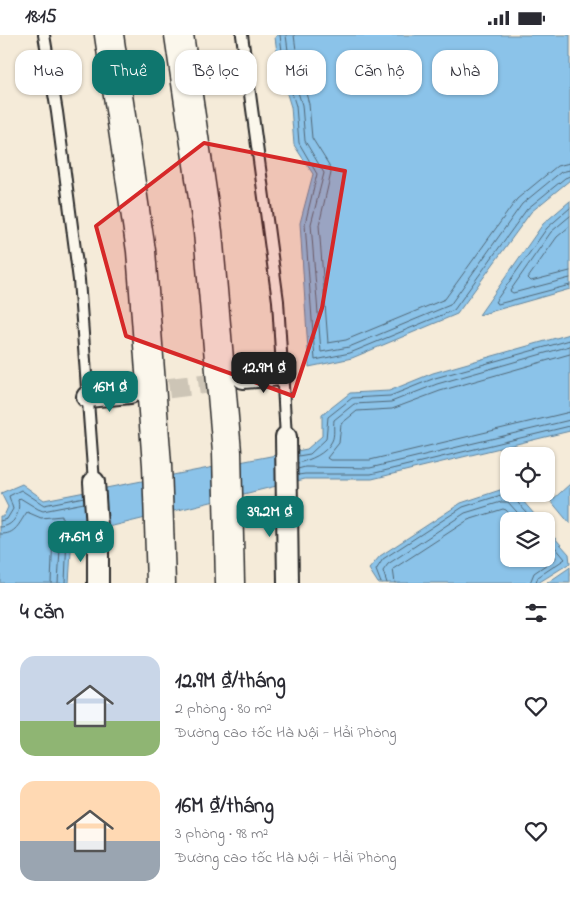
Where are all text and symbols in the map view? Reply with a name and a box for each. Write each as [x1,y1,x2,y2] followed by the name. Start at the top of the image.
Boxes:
[25,4,57,31] text: 18:15
[15,50,82,95] chip: Mua
[92,50,165,95] chip: Thuê
[175,50,257,95] chip: Bộ lọc
[267,50,326,95] chip: Mới
[336,50,422,95] chip: Căn hộ
[432,50,498,95] chip: Nhà
[218,351,310,394] pin: 12.9M ₫
[242,356,286,380] text: 12.9M ₫
[75,371,145,413] pin: 16M ₫
[93,375,127,399] text: 16M ₫
[500,447,555,567] map controls
[500,447,555,502] button: locate
[224,495,316,538] pin: 39.2M ₫
[248,500,292,524] text: 39.2M ₫
[500,512,555,567] button: layers
[35,521,127,563] pin: 17.6M ₫
[59,525,103,549] text: 17.6M ₫
[20,598,64,628] text: 4 căn
[522,599,550,627] icon: filters
[175,667,286,697] text: 12.9M ₫/tháng
[60,676,120,736] icon: home
[522,692,550,720] icon: heart
[175,697,272,721] text: 2 phòng · 80 m²
[175,721,397,745] text: Đường cao tốc Hà Nội - Hải Phòng
[175,792,274,822] text: 16M ₫/tháng
[60,801,120,861] icon: home
[522,817,550,845] icon: heart
[175,822,268,846] text: 3 phòng · 98 m²
[175,846,397,870] text: Đường cao tốc Hà Nội - Hải Phòng

